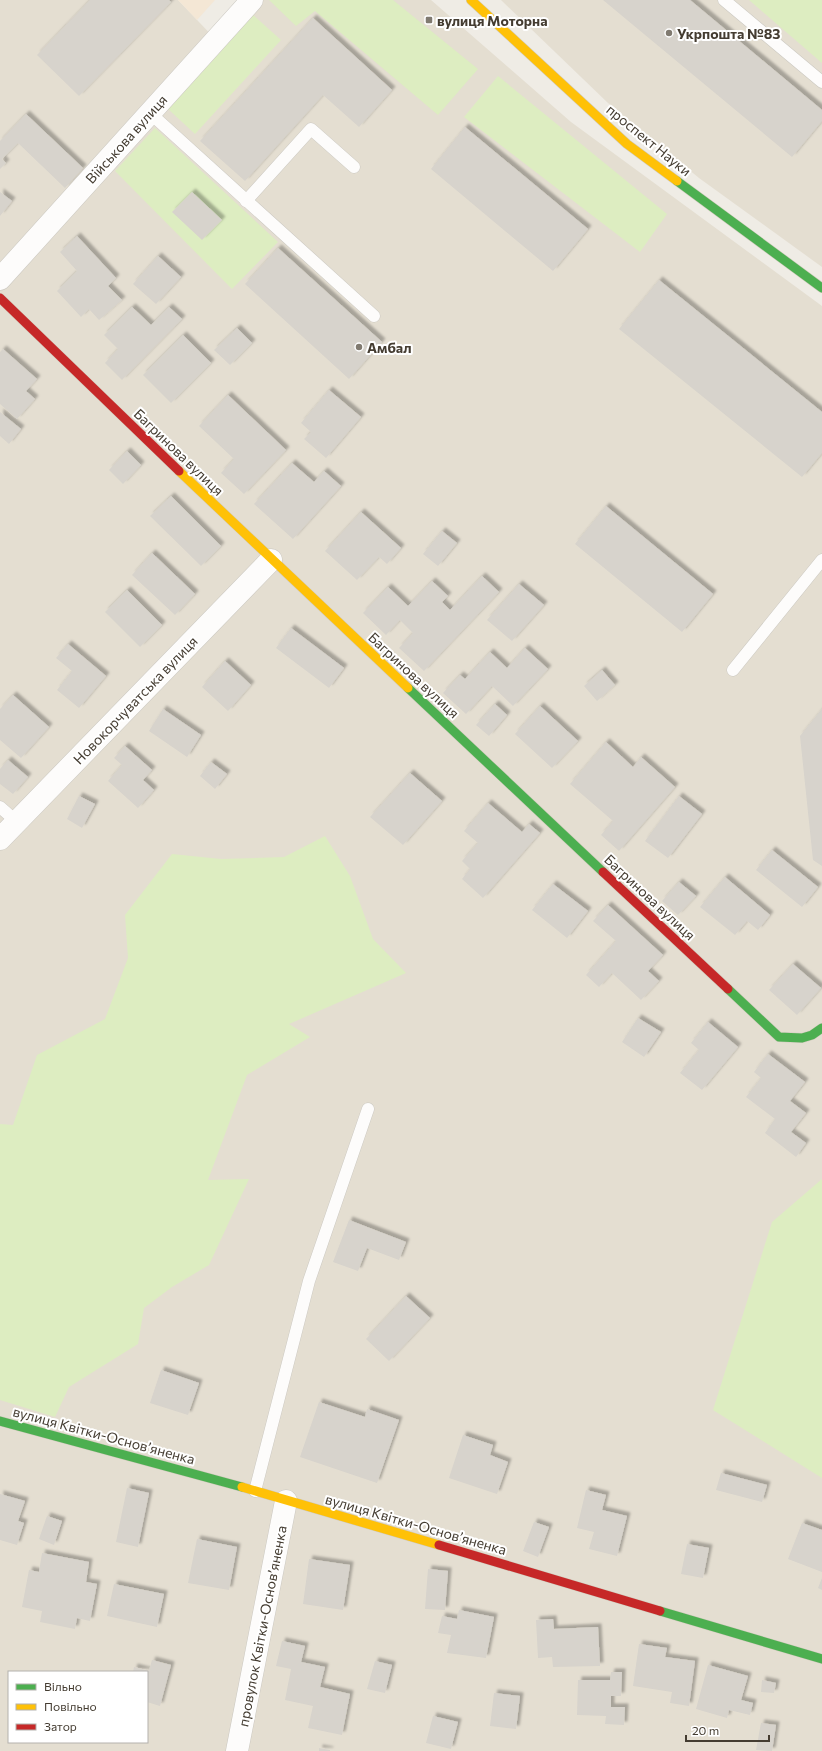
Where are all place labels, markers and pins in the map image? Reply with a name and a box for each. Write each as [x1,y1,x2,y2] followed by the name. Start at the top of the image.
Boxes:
[437,12,547,29] place label: вулиця Моторна
[424,15,434,25] marker: вулиця Моторна
[677,25,780,42] place label: Укрпошта №83
[664,28,674,38] marker: Укрпошта №83
[367,339,412,356] place label: Амбал
[354,342,364,352] marker: Амбал

